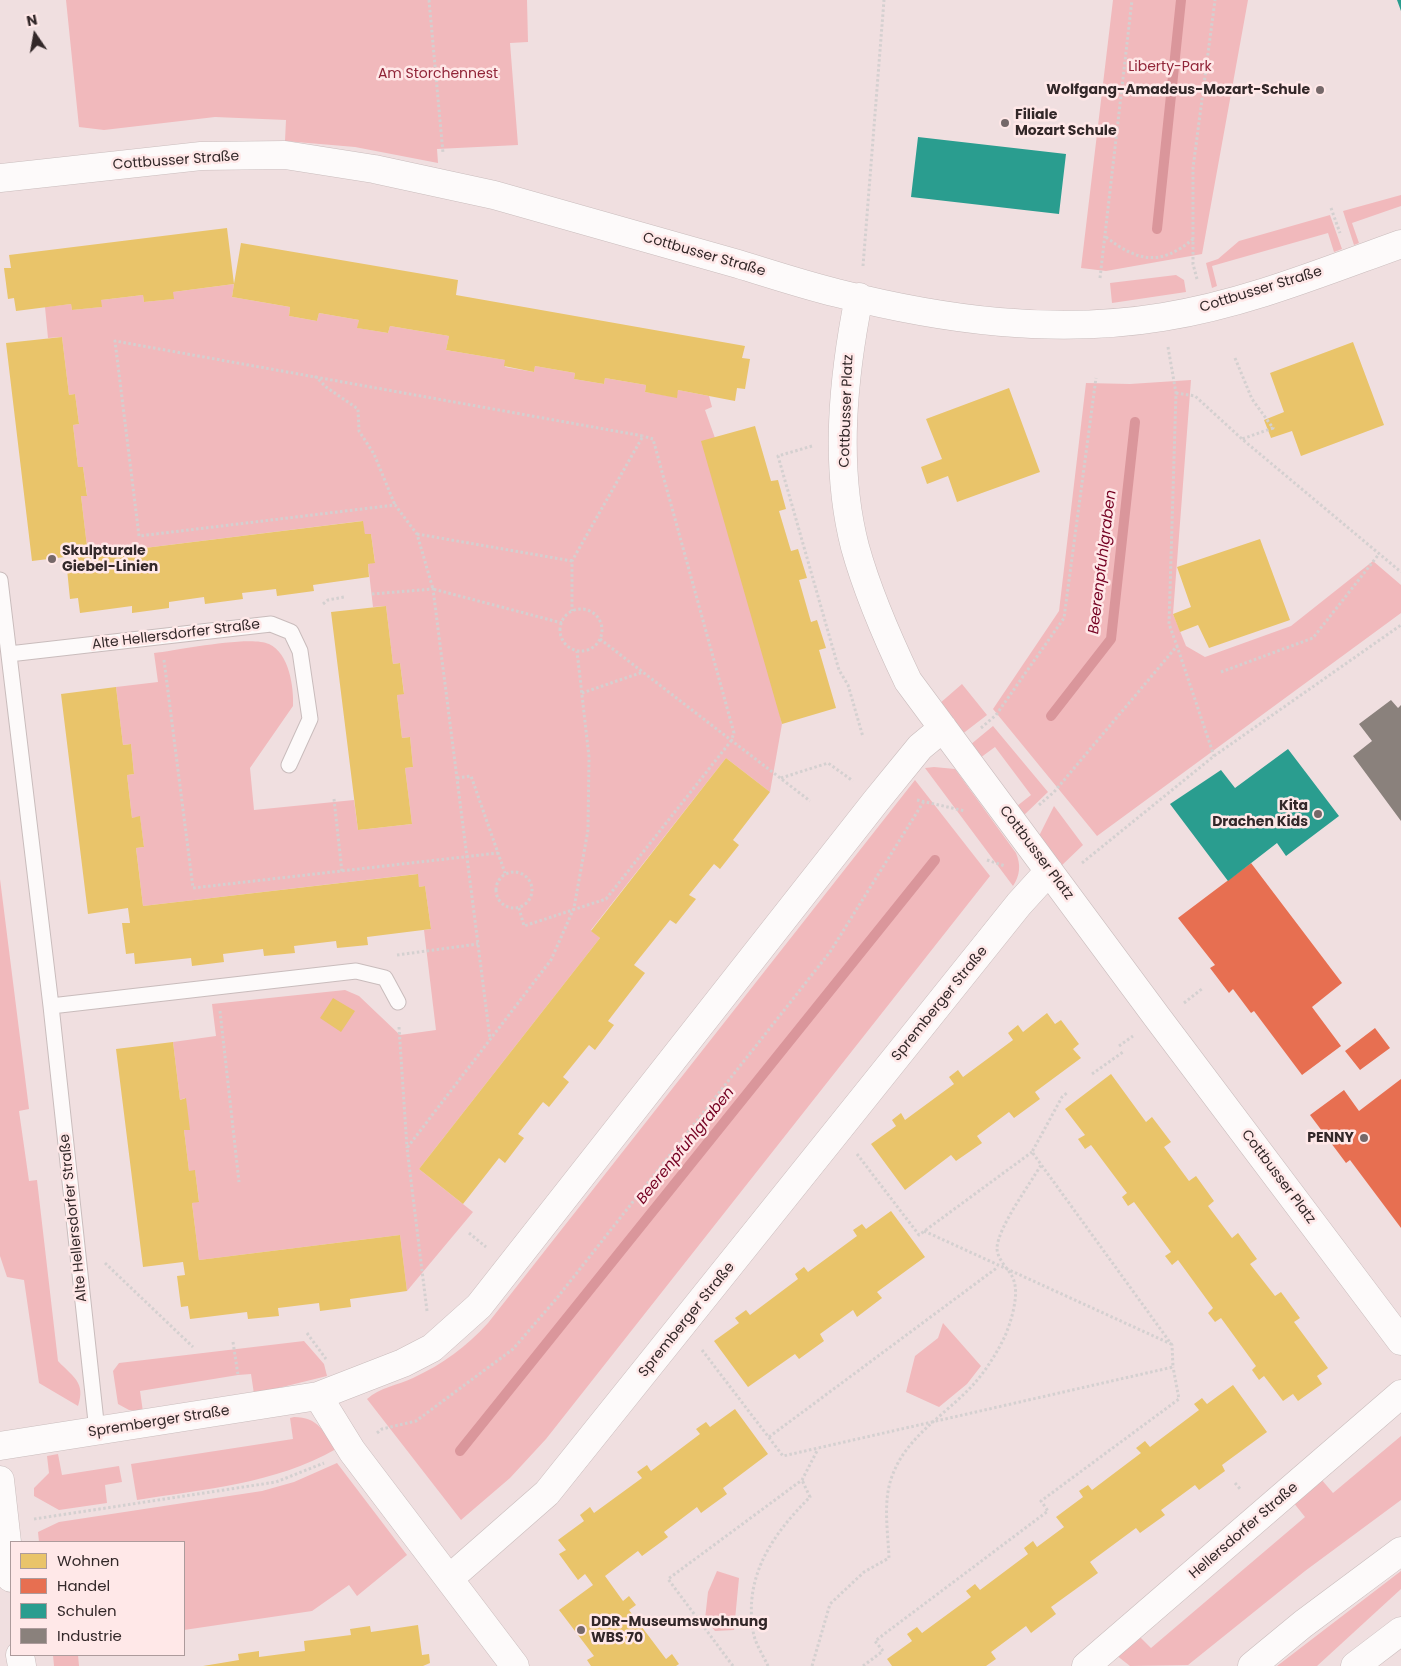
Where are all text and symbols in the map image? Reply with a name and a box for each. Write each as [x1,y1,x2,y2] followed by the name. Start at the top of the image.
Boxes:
[25,9,39,31] text: N
[10,10,60,60] north arrow
[1128,59,1212,75] park label: Liberty-Park
[378,66,498,82] park label: Am Storchennest
[1046,82,1310,98] place label: Wolfgang-Amadeus-Mozart-Schule
[1314,84,1326,96] marker: Wolfgang-Amadeus-Mozart-Schule
[1015,107,1117,140] place label: Filiale Mozart Schule
[999,117,1011,129] marker: Filiale Mozart Schule
[112,148,240,174] street label: Cottbusser Straße
[641,229,767,281] street label: Cottbusser Straße
[1198,263,1324,317] street label: Cottbusser Straße
[837,354,857,468] street label: Cottbusser Platz
[1085,489,1121,635] water label: Beerenpfuhlgraben
[62,543,158,576] place label: Skulpturale Giebel-Linien
[46,553,58,565] marker: Skulpturale Giebel-Linien
[91,616,261,654] street label: Alte Hellersdorfer Straße
[1212,798,1308,830] place label: Kita Drachen Kids
[995,803,1077,903] street label: Cottbusser Platz
[1312,808,1324,820] marker: Kita Drachen Kids
[889,943,991,1065] street label: Spremberger Straße
[633,1084,739,1208] water label: Beerenpfuhlgraben
[1237,1127,1319,1227] street label: Cottbusser Platz
[1307,1130,1354,1146] place label: PENNY
[1358,1132,1370,1144] marker: PENNY
[57,1133,91,1303] street label: Alte Hellersdorfer Straße
[636,1259,738,1381] street label: Spremberger Straße
[87,1403,231,1441] street label: Spremberger Straße
[1186,1479,1302,1583] street label: Hellersdorfer Straße
[10,1541,185,1656] legend
[57,1550,119,1571] text: Wohnen
[57,1575,110,1596] text: Handel
[57,1600,117,1621] text: Schulen
[591,1614,768,1646] place label: DDR-Museumswohnung WBS 70
[575,1624,587,1636] marker: DDR-Museumswohnung WBS 70
[57,1625,122,1646] text: Industrie

